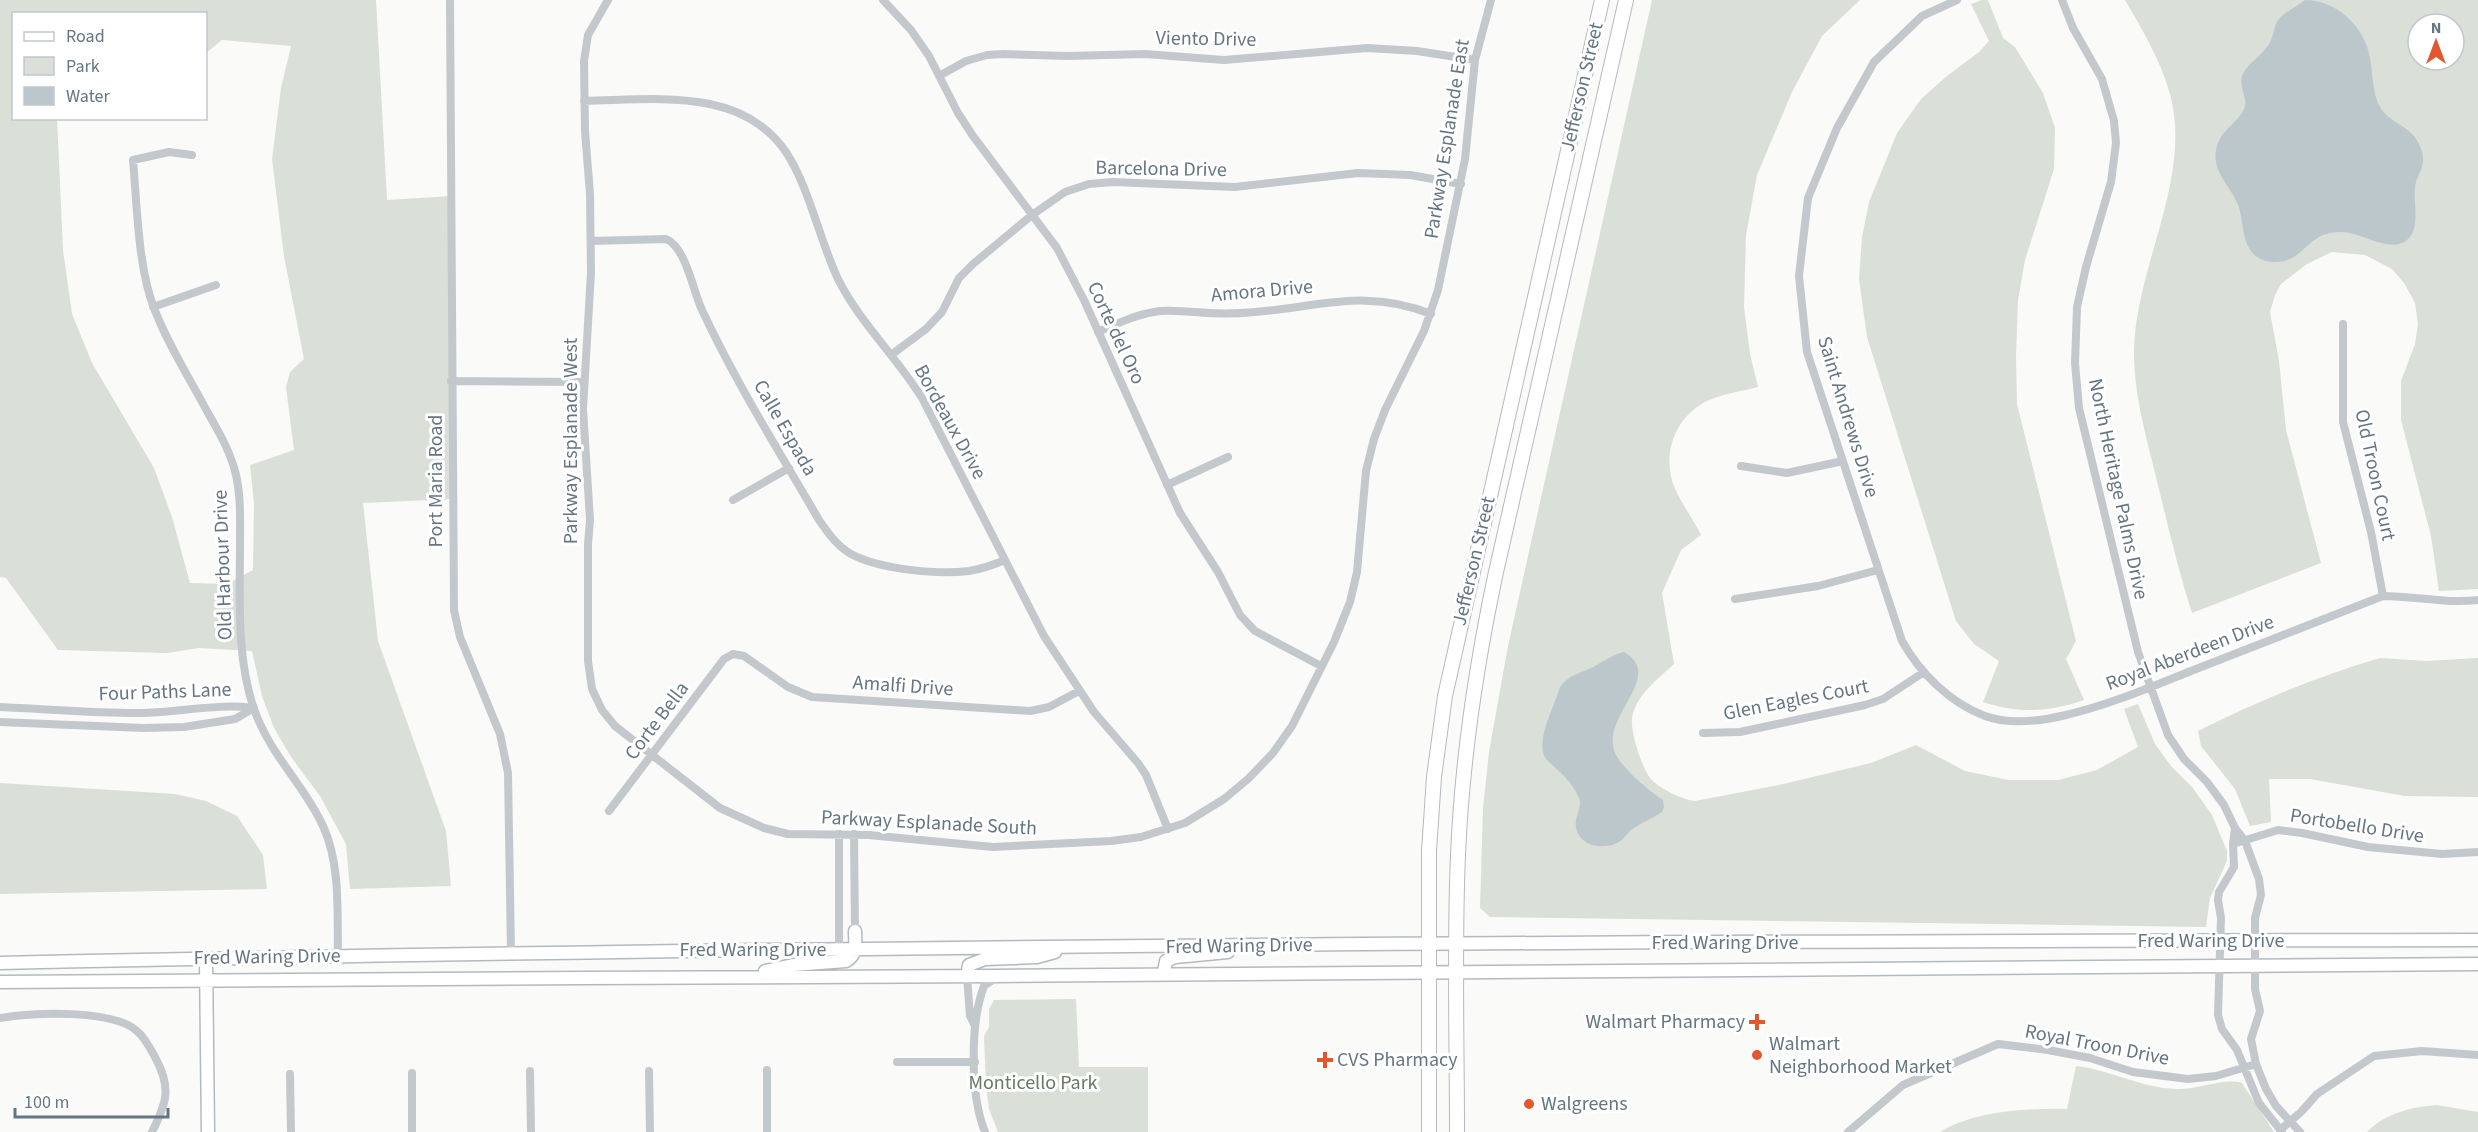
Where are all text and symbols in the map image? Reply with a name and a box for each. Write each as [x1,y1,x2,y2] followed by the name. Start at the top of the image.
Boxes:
[12,12,207,120] legend
[2406,12,2466,72] north arrow
[2431,17,2441,39] text: N
[1554,19,1611,154] street label: Jefferson Street
[66,24,105,49] text: Road
[1155,24,1257,54] street label: Viento Drive
[1417,37,1477,241] street label: Parkway Esplanade East
[66,54,100,79] text: Park
[66,84,110,109] text: Water
[1095,154,1227,184] street label: Barcelona Drive
[1210,273,1314,309] street label: Amora Drive
[1080,277,1152,389] street label: Corte del Oro
[1810,333,1886,501] street label: Saint Andrews Drive
[557,337,585,544] street label: Parkway Esplanade West
[907,360,993,485] street label: Bordeaux Drive
[746,375,824,481] street label: Calle Espada
[2081,376,2155,602] street label: North Heritage Palms Drive
[2347,407,2403,543] street label: Old Troon Court
[422,415,450,547] street label: Port Maria Road
[206,489,240,641] street label: Old Harbour Drive
[1446,493,1503,628] street label: Jefferson Street
[2102,608,2278,698] street label: Royal Aberdeen Drive
[852,669,954,703] street label: Amalfi Drive
[1721,672,1871,728] street label: Glen Eagles Court
[98,676,232,708] street label: Four Paths Lane
[618,676,696,766] street label: Corte Bella
[2288,802,2426,850] street label: Portobello Drive
[820,803,1038,843] street label: Parkway Esplanade South
[2138,927,2285,955] street label: Fred Waring Drive
[1652,929,1799,957] street label: Fred Waring Drive
[1165,931,1313,961] street label: Fred Waring Drive
[680,936,827,964] street label: Fred Waring Drive
[193,942,341,972] street label: Fred Waring Drive
[1586,1008,1746,1036] place label: Walmart Pharmacy
[1750,1015,1764,1029] marker: Walmart Pharmacy
[2022,1017,2172,1073] street label: Royal Troon Drive
[1769,1030,1952,1081] place label: Walmart Neighborhood Market
[1337,1046,1458,1074] place label: CVS Pharmacy
[1750,1048,1764,1062] marker: Walmart Neighborhood Market
[1318,1053,1332,1067] marker: CVS Pharmacy
[968,1069,1098,1097] park label: Monticello Park
[15,1081,168,1119] scale bar
[24,1090,69,1115] text: 100 m
[1541,1090,1628,1118] place label: Walgreens
[1522,1097,1536,1111] marker: Walgreens

